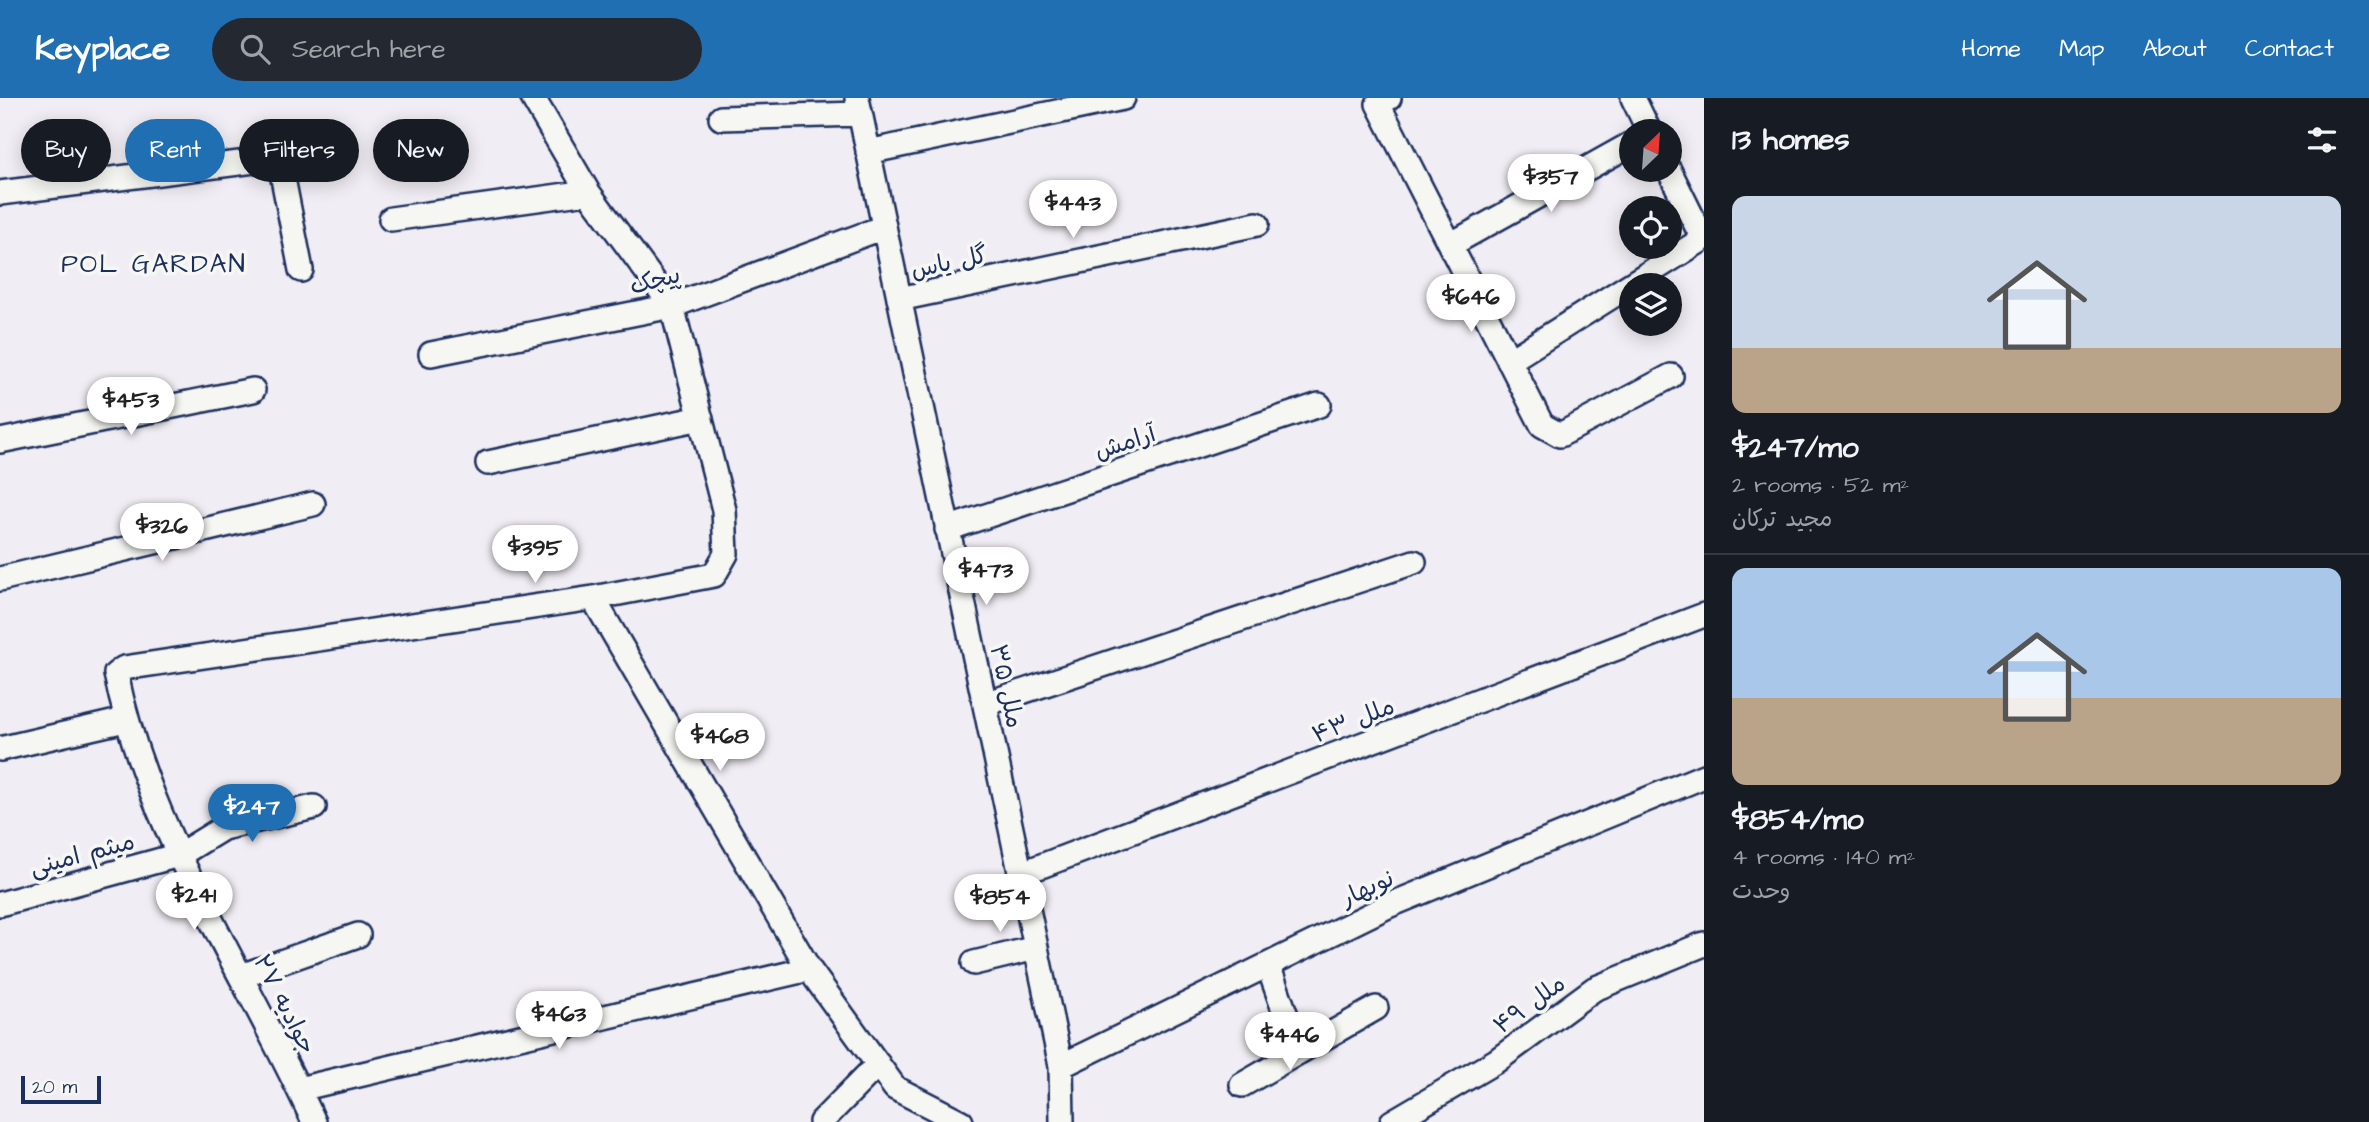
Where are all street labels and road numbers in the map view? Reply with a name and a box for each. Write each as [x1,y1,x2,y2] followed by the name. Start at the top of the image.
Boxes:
[908,238,991,288] street label: گل یاس
[626,258,684,304] street label: پیچک
[1090,417,1161,469] street label: آرامش
[981,641,1031,731] street label: ملل ۳۵
[1307,690,1400,752] street label: ملل ۴۳
[26,825,139,885] street label: میثم امینی
[1334,862,1400,917] street label: نوبهار
[244,949,324,1060] street label: جوادیه ۲۷
[1487,967,1573,1043] street label: ملل ۴۹

